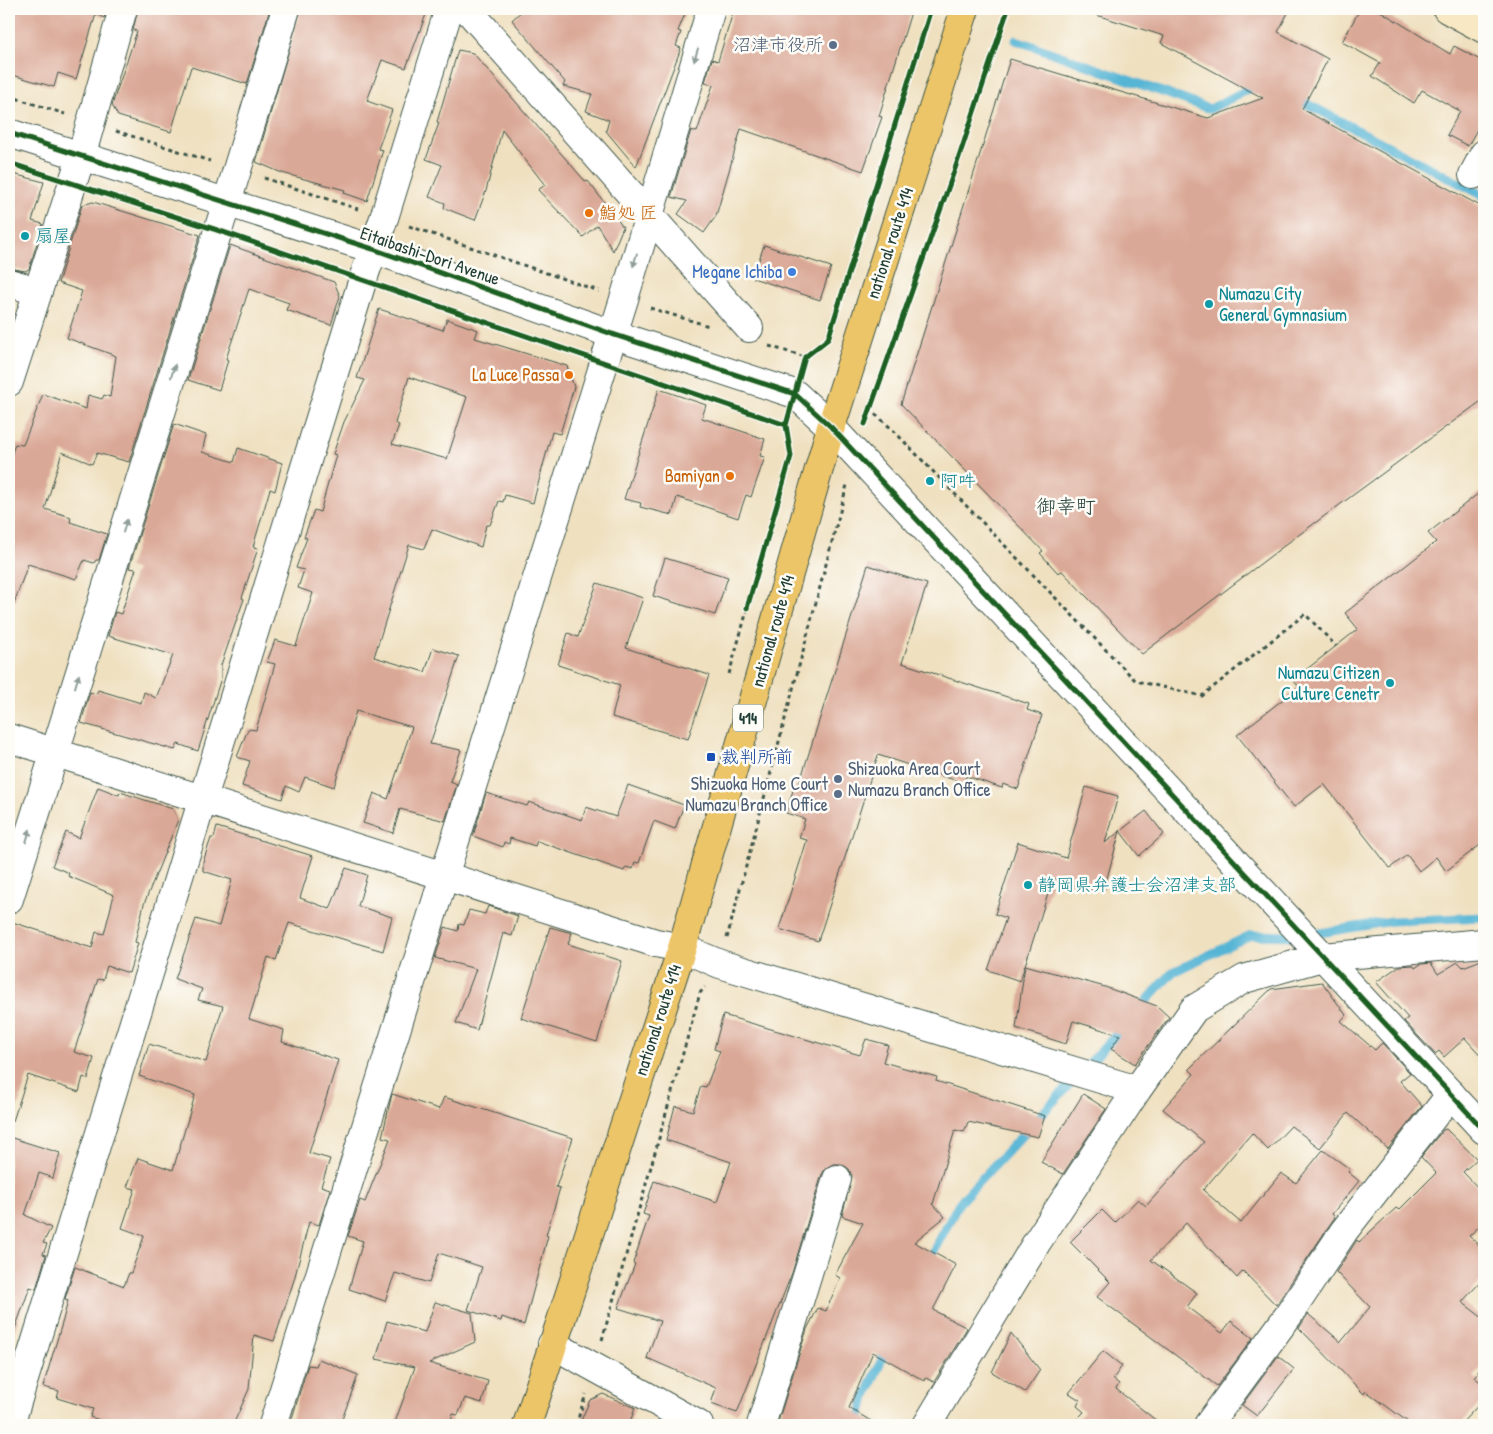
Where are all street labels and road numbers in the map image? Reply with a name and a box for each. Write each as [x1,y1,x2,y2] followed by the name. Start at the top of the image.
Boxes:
[860,184,919,302] street label: national route 414
[357,220,503,291] street label: Eitaibashi-Dori Avenue
[745,572,801,690] street label: national route 414
[733,704,763,731] road number: 414
[628,961,687,1079] street label: national route 414

